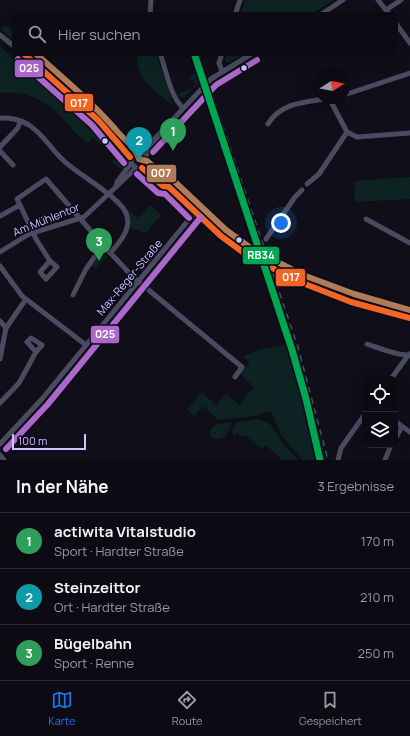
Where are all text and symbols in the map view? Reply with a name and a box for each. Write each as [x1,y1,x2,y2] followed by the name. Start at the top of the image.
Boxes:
[12,12,398,56] search box
[26,23,48,45] icon: search
[58,24,140,45] text: Hier suchen
[14,59,44,78] line badge: 025
[19,60,39,75] text: 025
[239,63,249,73] unlabelled marker
[314,68,350,104] north arrow
[64,93,94,112] line badge: 017
[70,95,88,110] text: 017
[160,118,186,151] pin: 1
[126,127,152,160] pin: 2
[100,136,110,146] unlabelled marker
[146,164,177,183] line badge: 007
[151,165,171,180] text: 007
[10,199,82,239] street label: Am Mühlentor
[271,213,291,233] your location
[86,228,112,261] pin: 3
[93,235,166,318] street label: Max-Reger-Straße
[234,235,244,245] unlabelled marker
[242,246,280,265] line badge: RB34
[247,247,275,262] text: RB34
[275,268,306,287] line badge: 017
[282,269,300,284] text: 017
[90,325,120,344] line badge: 025
[95,326,115,341] text: 025
[362,376,398,448] map controls
[362,376,398,412] button: locate
[362,412,398,448] button: layers
[12,432,86,451] scale bar
[18,433,47,448] text: 100 m
[16,475,109,498] text: In der Nähe
[317,477,394,495] text: 3 Ergebnisse
[54,521,196,542] text: actiwita Vitalstudio
[26,532,32,550] text: 1
[361,532,394,550] text: 170 m
[54,542,184,560] text: Sport · Hardter Straße
[54,577,141,598] text: Steinzeittor
[25,588,33,606] text: 2
[360,588,394,606] text: 210 m
[54,598,170,616] text: Ort · Hardter Straße
[54,633,132,654] text: Bügelbahn
[25,644,33,662] text: 3
[358,644,394,662] text: 250 m
[54,654,134,672] text: Sport · Renne
[48,689,75,728] tab: Karte
[172,689,202,728] tab: Route
[299,689,362,728] tab: Gespeichert

